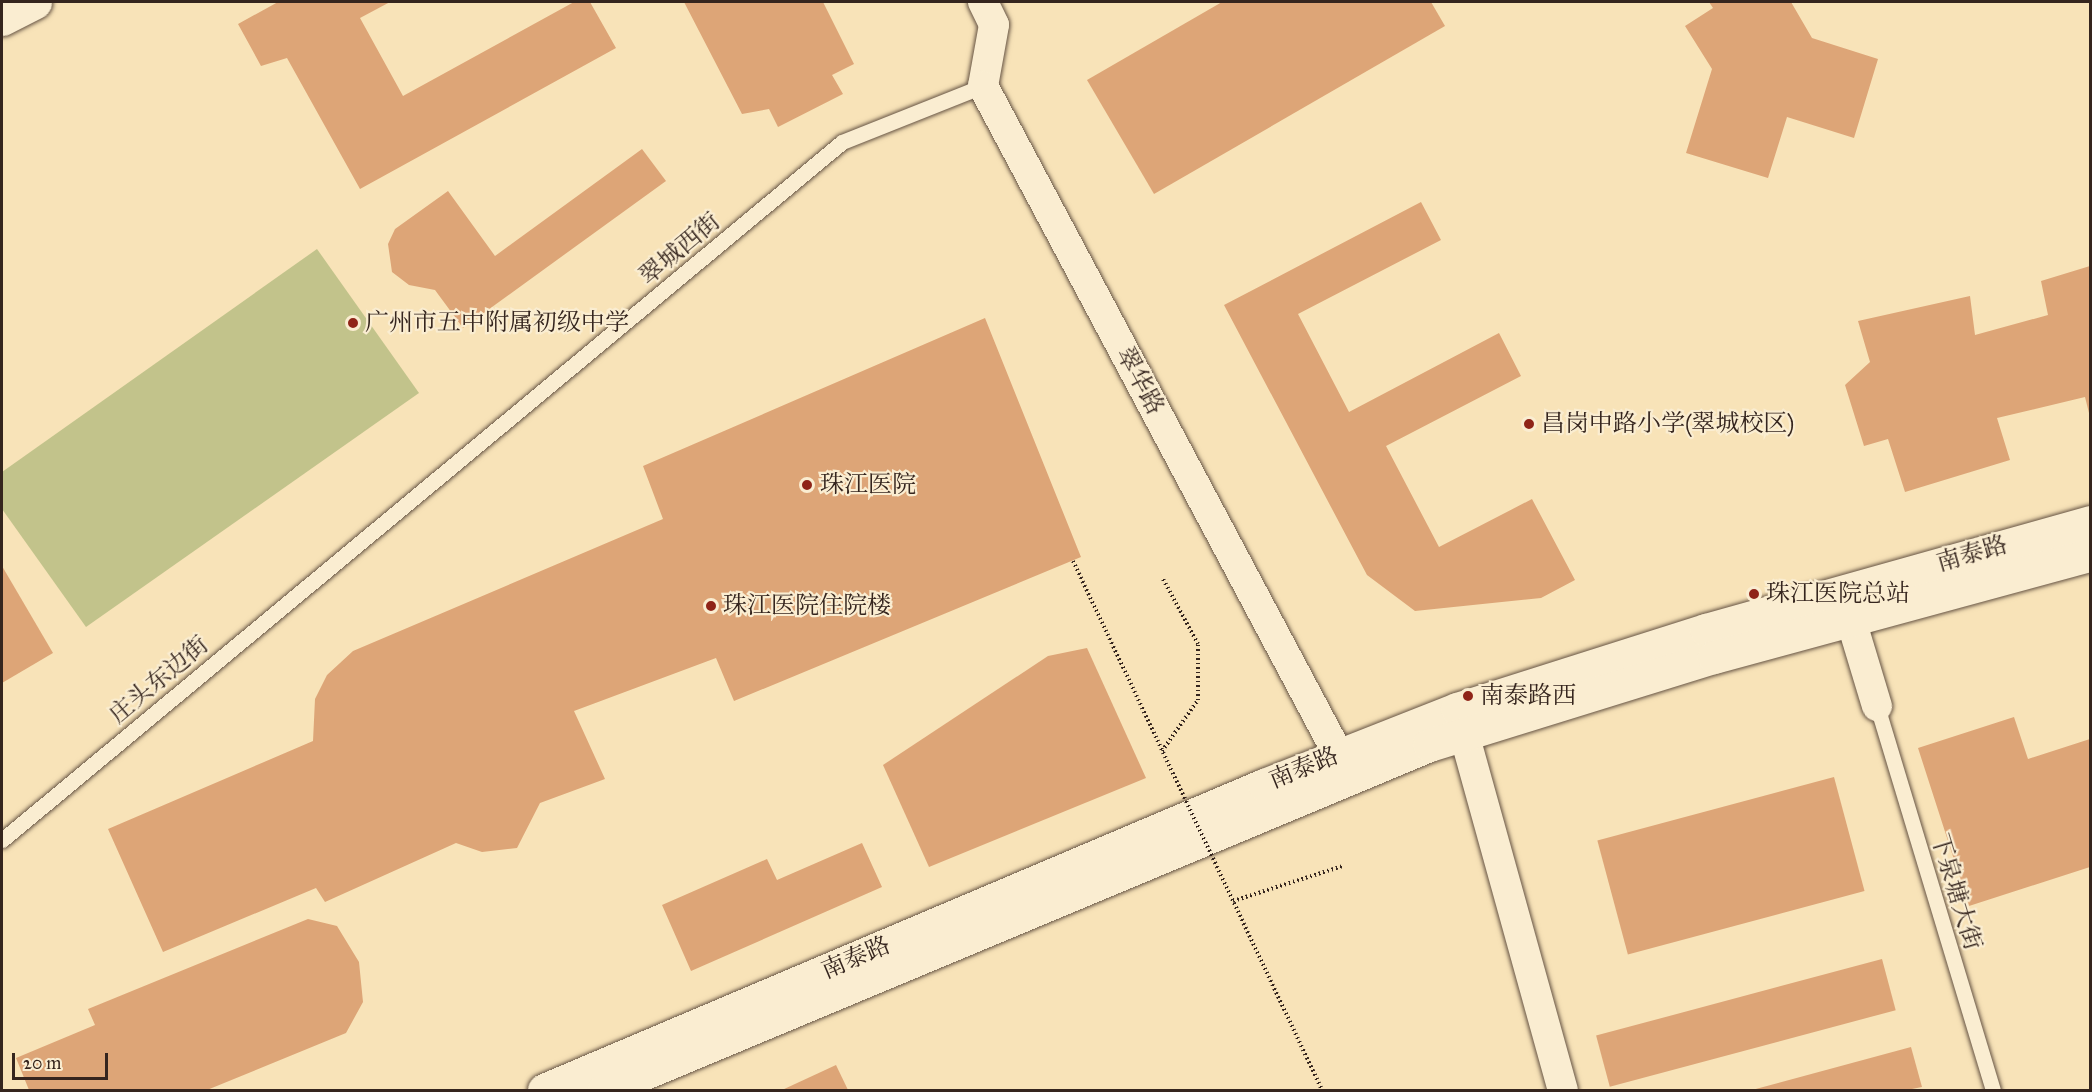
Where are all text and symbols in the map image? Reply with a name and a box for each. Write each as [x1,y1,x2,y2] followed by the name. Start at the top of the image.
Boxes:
[634,207,726,291] street label: 翠城西街
[365,309,629,337] place label: 广州市五中附属初级中学
[346,316,360,330] marker: 广州市五中附属初级中学
[1110,342,1170,420] street label: 翠华路
[1541,410,1794,438] place label: 昌岗中路小学(翠城校区)
[1522,417,1536,431] marker: 昌岗中路小学(翠城校区)
[820,471,916,499] place label: 珠江医院
[798,476,816,494] marker: 珠江医院
[1933,530,2011,578] street label: 南泰路
[1766,580,1910,608] place label: 珠江医院总站
[1747,587,1761,601] marker: 珠江医院总站
[723,592,891,620] place label: 珠江医院住院楼
[704,599,718,613] marker: 珠江医院住院楼
[104,630,214,730] street label: 庄头东边街
[1480,682,1576,710] place label: 南泰路西
[1461,689,1475,703] marker: 南泰路西
[1265,741,1343,795] street label: 南泰路
[1925,830,1987,954] street label: 下泉塘大街
[817,931,895,985] street label: 南泰路
[15,1041,111,1079] scale bar
[23,1052,61,1074] text: 20 m

